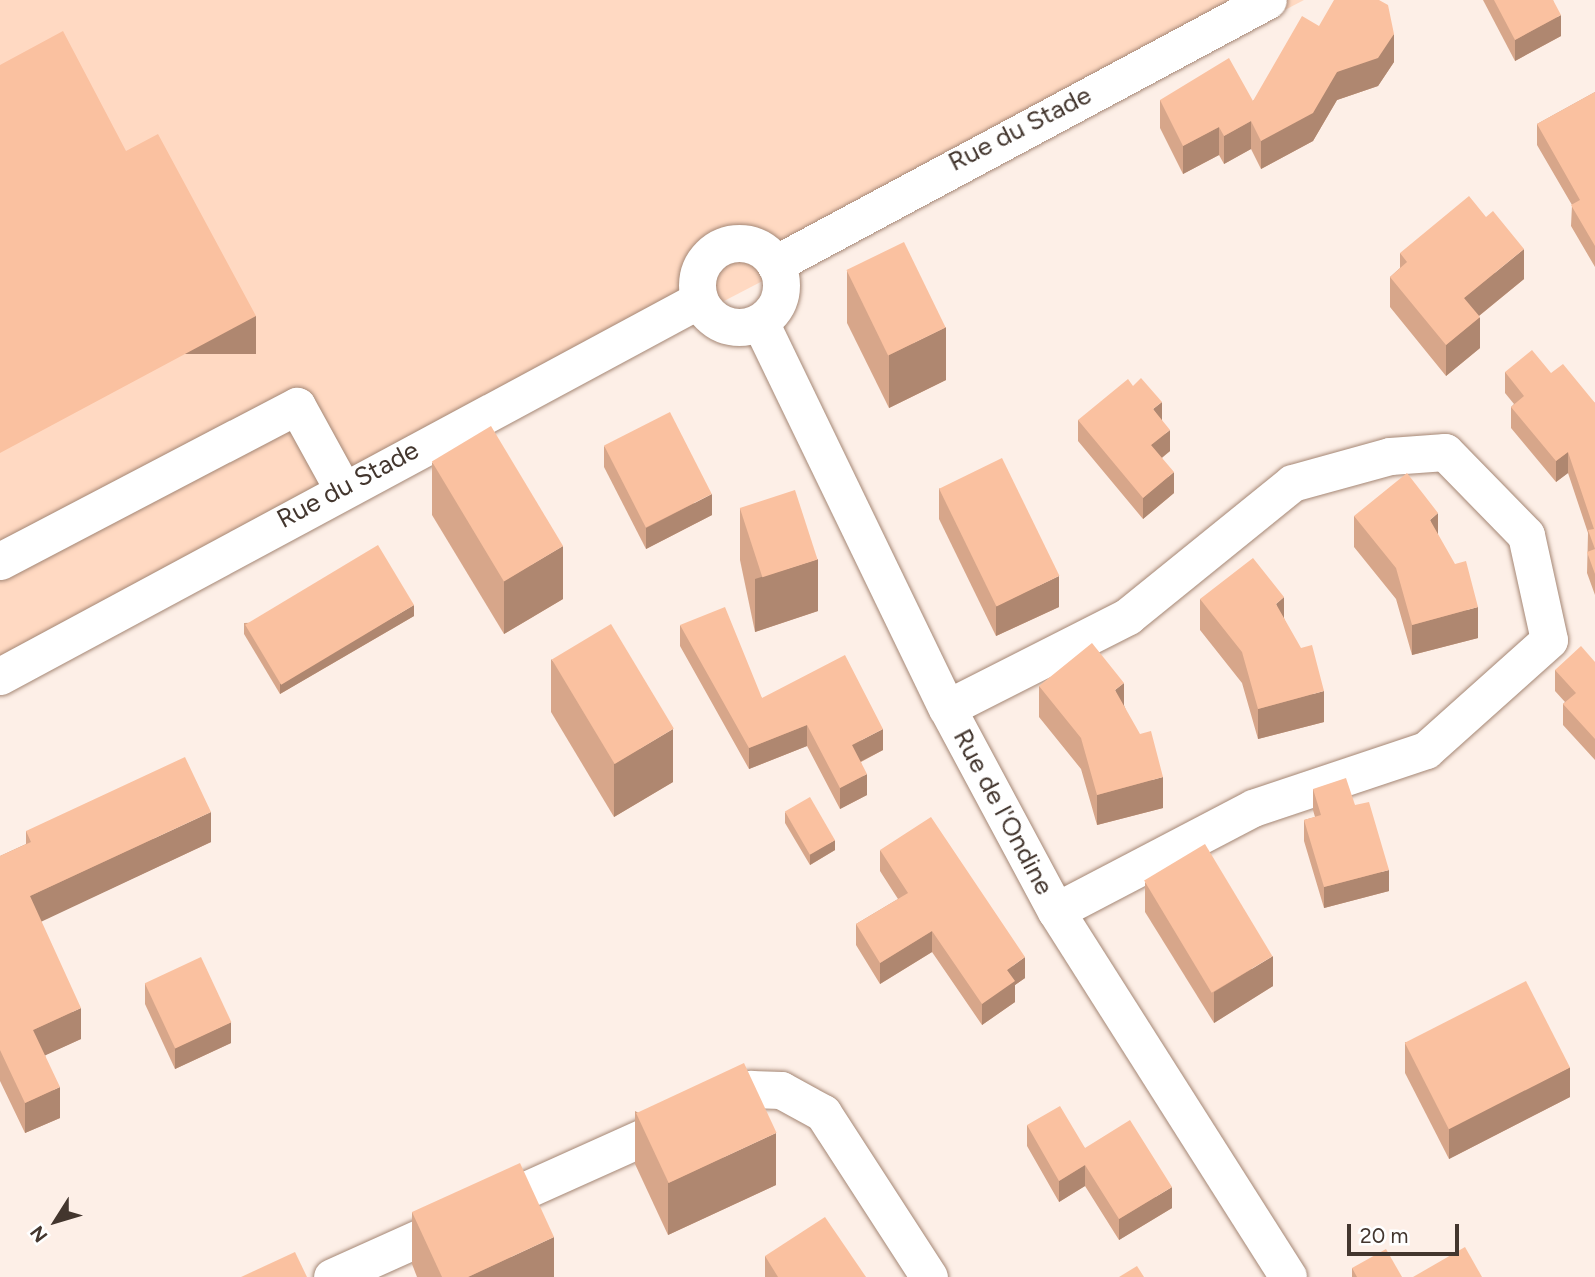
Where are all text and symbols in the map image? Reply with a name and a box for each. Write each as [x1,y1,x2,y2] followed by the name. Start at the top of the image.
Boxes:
[943,80,1097,178] street label: Rue du Stade
[272,435,424,535] street label: Rue du Stade
[946,724,1060,900] street label: Rue de l'Ondine
[21,1186,91,1256] north arrow
[1350,1210,1462,1254] scale bar
[25,1221,52,1247] text: N
[1360,1223,1408,1248] text: 20 m

